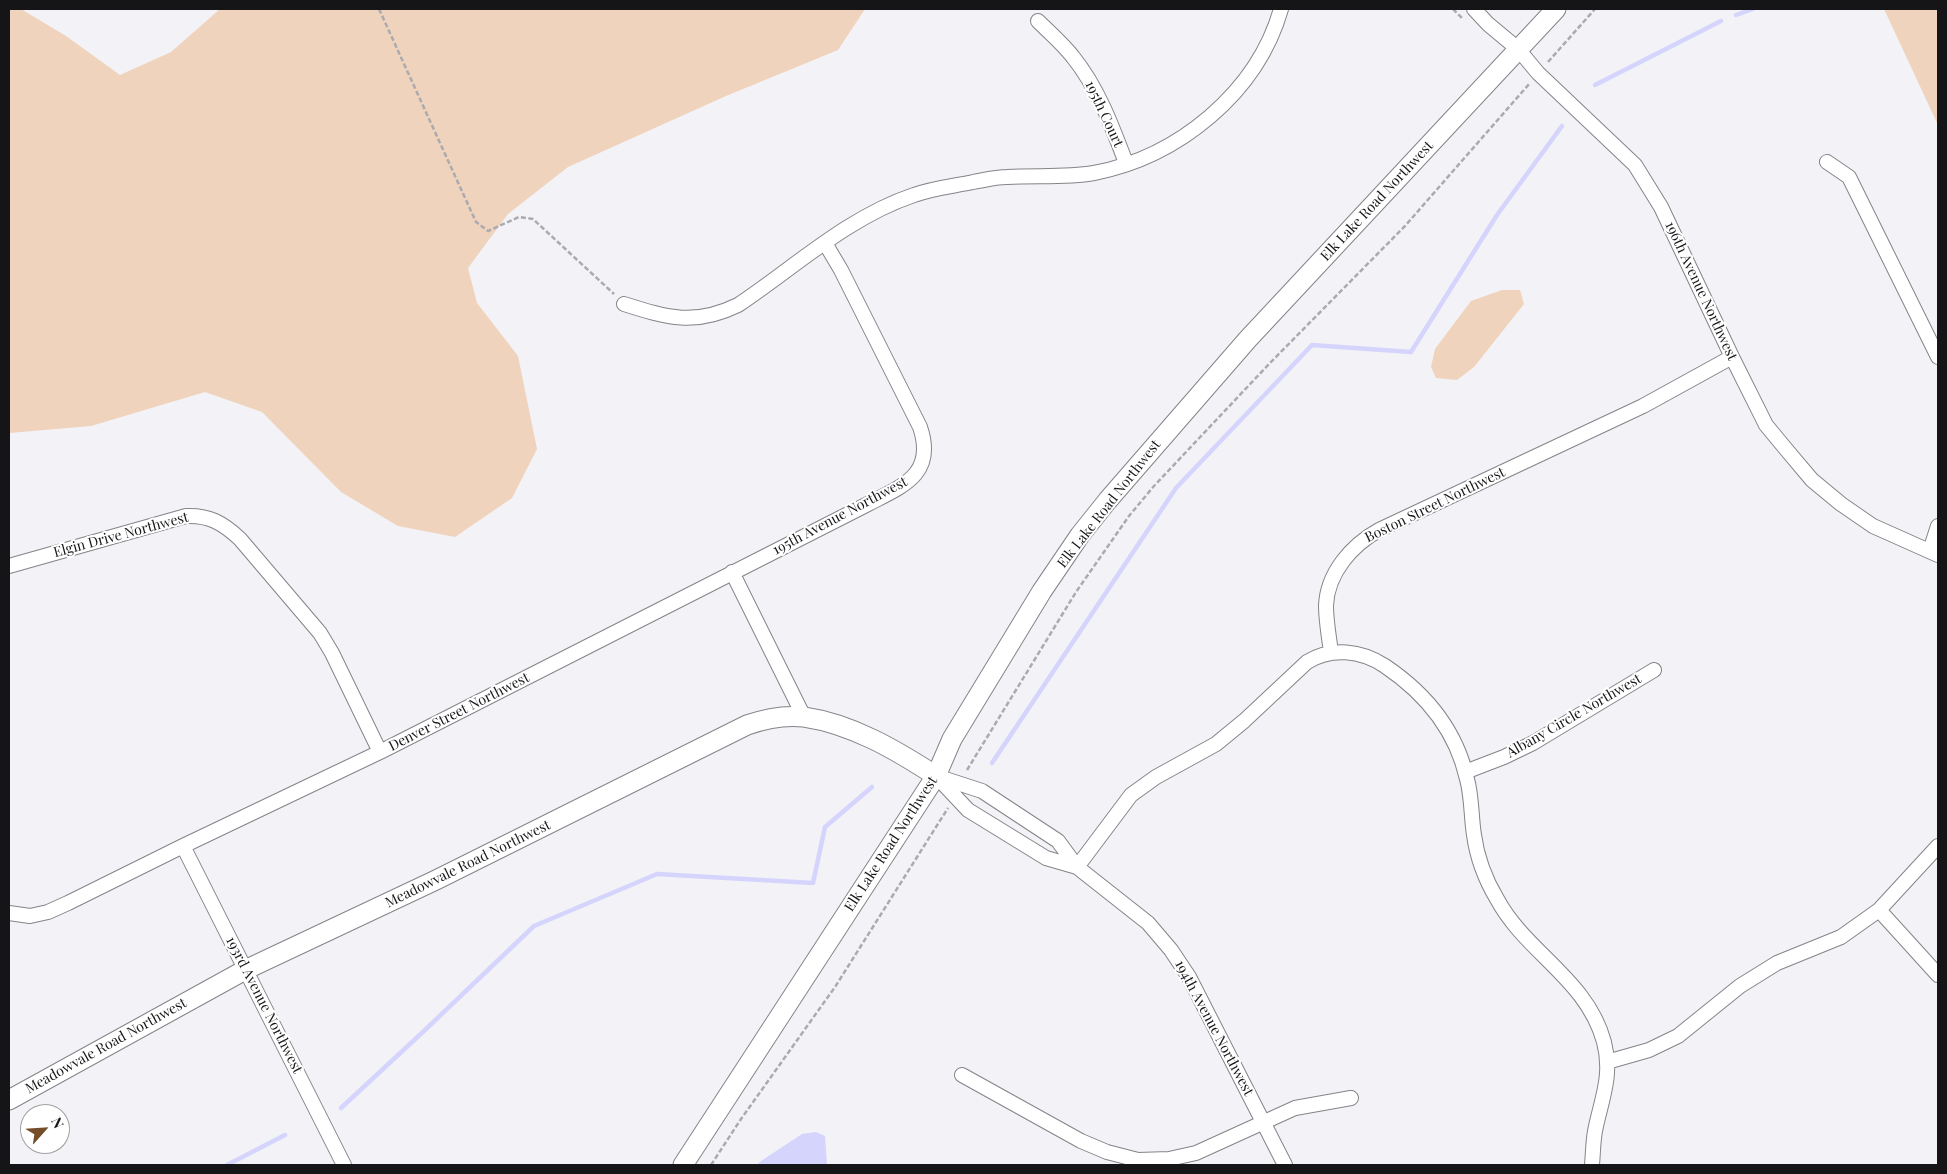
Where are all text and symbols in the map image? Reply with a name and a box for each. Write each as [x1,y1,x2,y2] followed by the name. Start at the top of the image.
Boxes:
[1081,78,1127,150] street label: 195th Court
[1317,138,1437,264] street label: Elk Lake Road Northwest
[1661,219,1741,363] street label: 196th Avenue Northwest
[1054,437,1164,571] street label: Elk Lake Road Northwest
[1362,464,1508,546] street label: Boston Street Northwest
[770,473,910,559] street label: 195th Avenue Northwest
[52,509,190,561] street label: Elgin Drive Northwest
[386,669,532,755] street label: Denver Street Northwest
[1504,670,1644,762] street label: Albany Circle Northwest
[841,773,941,915] street label: Elk Lake Road Northwest
[383,817,553,911] street label: Meadowvale Road Northwest
[222,934,306,1076] street label: 193rd Avenue Northwest
[1171,957,1257,1099] street label: 194th Avenue Northwest
[23,995,189,1097] street label: Meadowvale Road Northwest
[20,1104,70,1154] north arrow
[47,1114,69,1131] text: N

